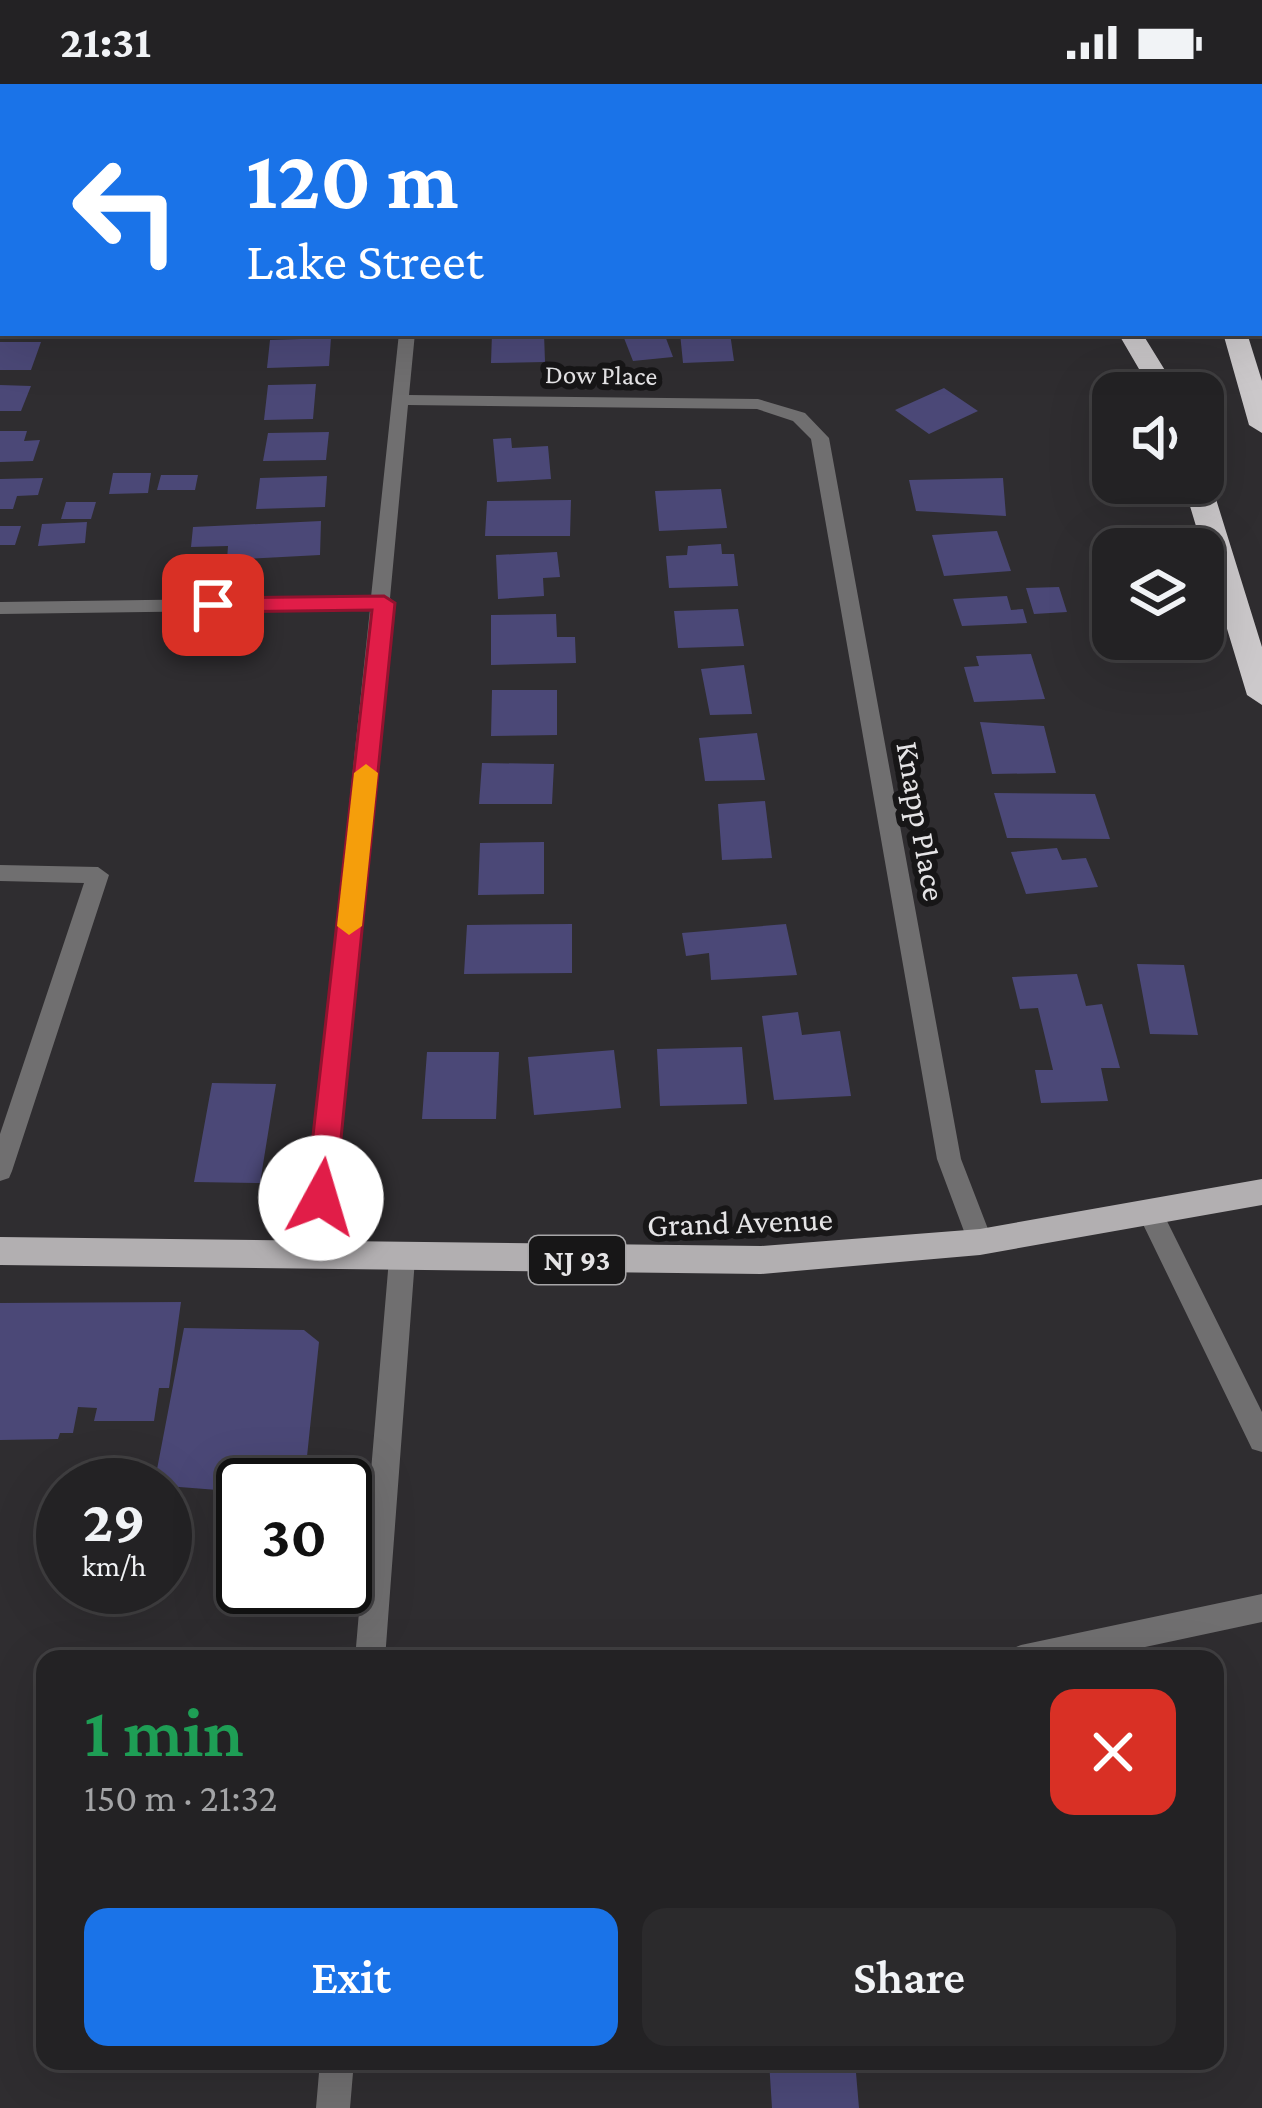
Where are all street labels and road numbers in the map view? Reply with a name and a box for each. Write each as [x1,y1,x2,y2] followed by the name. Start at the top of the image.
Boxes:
[545,359,657,391] street label: Dow Place
[889,738,954,904] street label: Knapp Place
[647,1200,833,1243] street label: Grand Avenue
[529,1236,625,1284] road number: NJ 93

